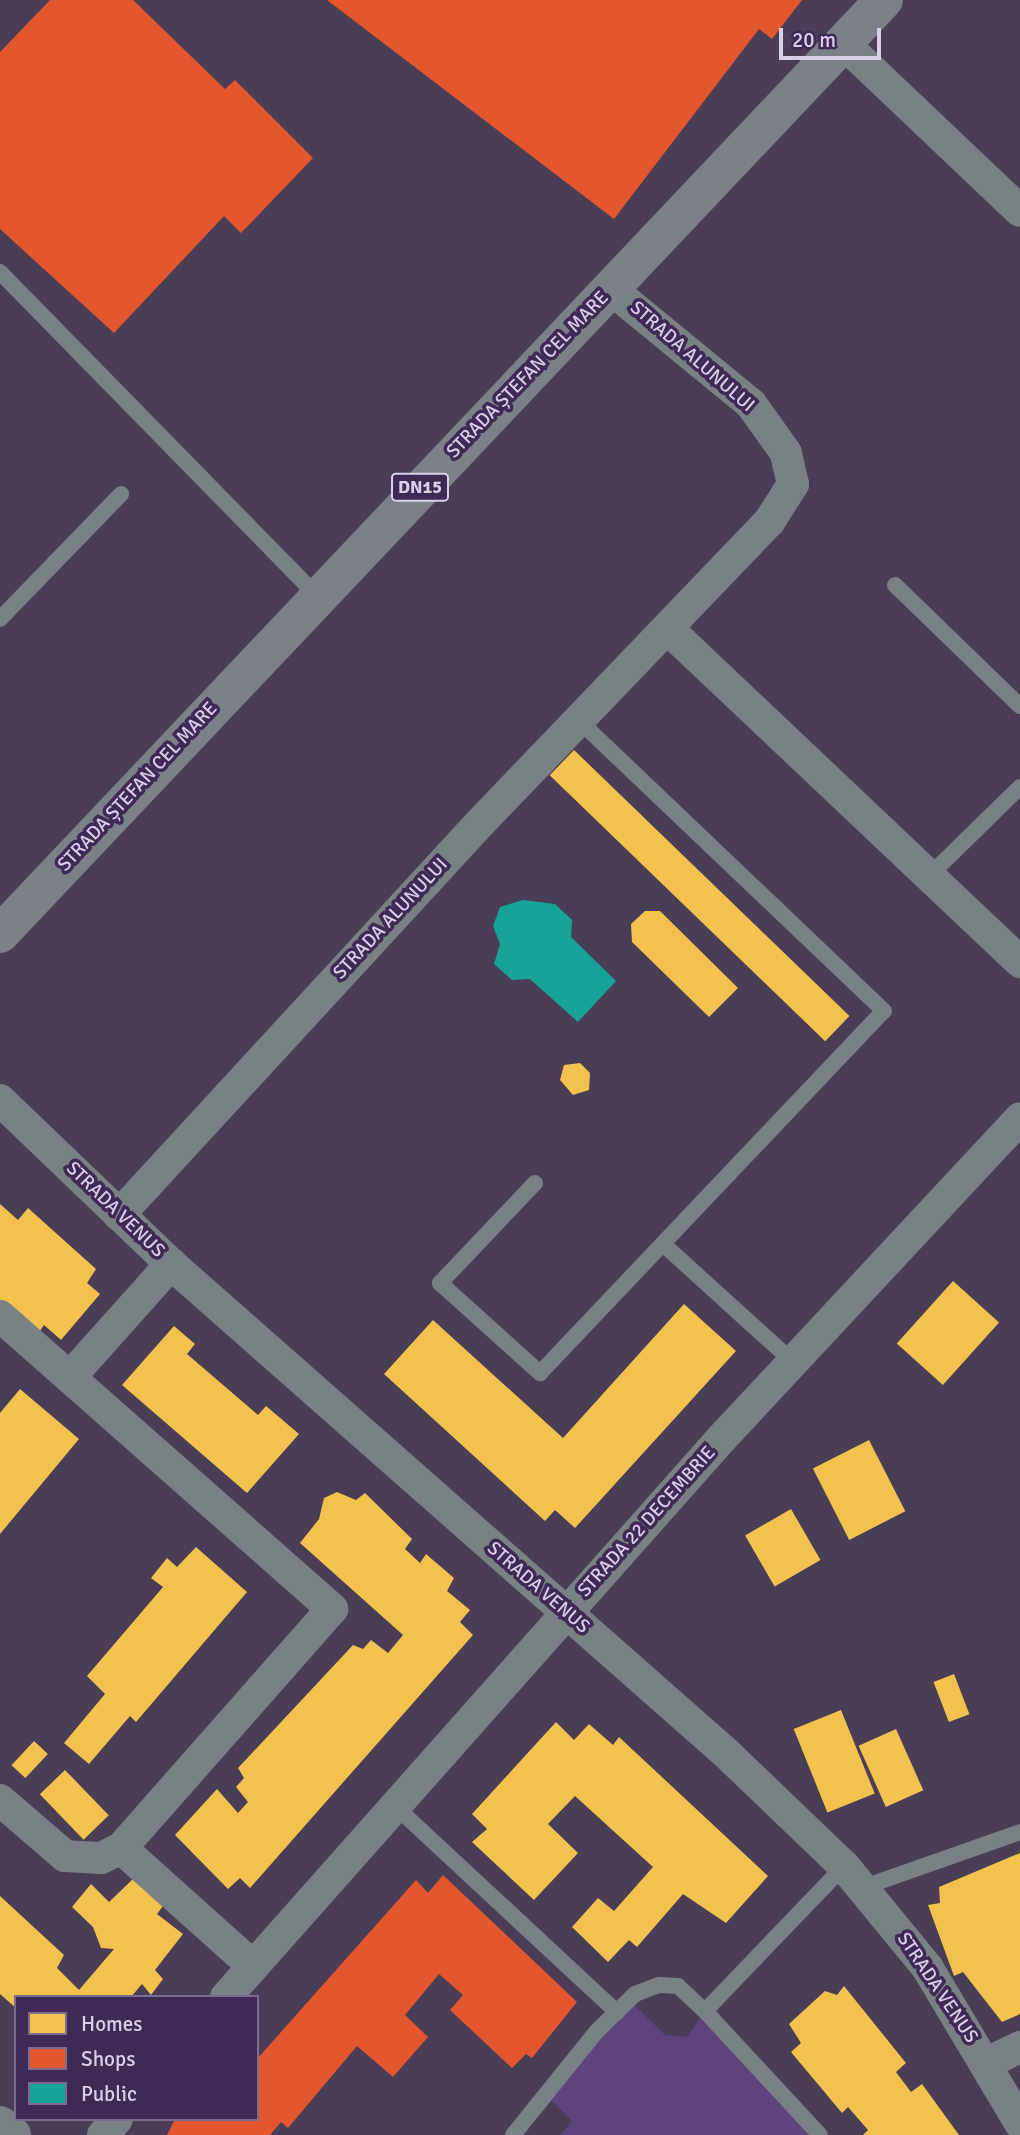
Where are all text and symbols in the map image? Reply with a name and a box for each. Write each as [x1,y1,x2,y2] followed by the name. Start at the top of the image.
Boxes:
[782,14,884,58] scale bar
[792,27,836,53] text: 20 m
[442,287,614,463] street label: STRADA ȘTEFAN CEL MARE
[625,297,759,417] street label: STRADA ALUNULUI
[390,472,450,502] road number: DN15
[54,698,222,876] street label: STRADA ȘTEFAN CEL MARE
[329,854,453,984] street label: STRADA ALUNULUI
[61,1157,169,1263] street label: STRADA VENUS
[573,1442,721,1602] street label: STRADA 22 DECEMBRIE
[482,1537,594,1639] street label: STRADA VENUS
[892,1929,982,2047] street label: STRADA VENUS
[14,1995,259,2121] legend
[81,2011,143,2037] text: Homes
[81,2046,135,2072] text: Shops
[81,2081,137,2107] text: Public

